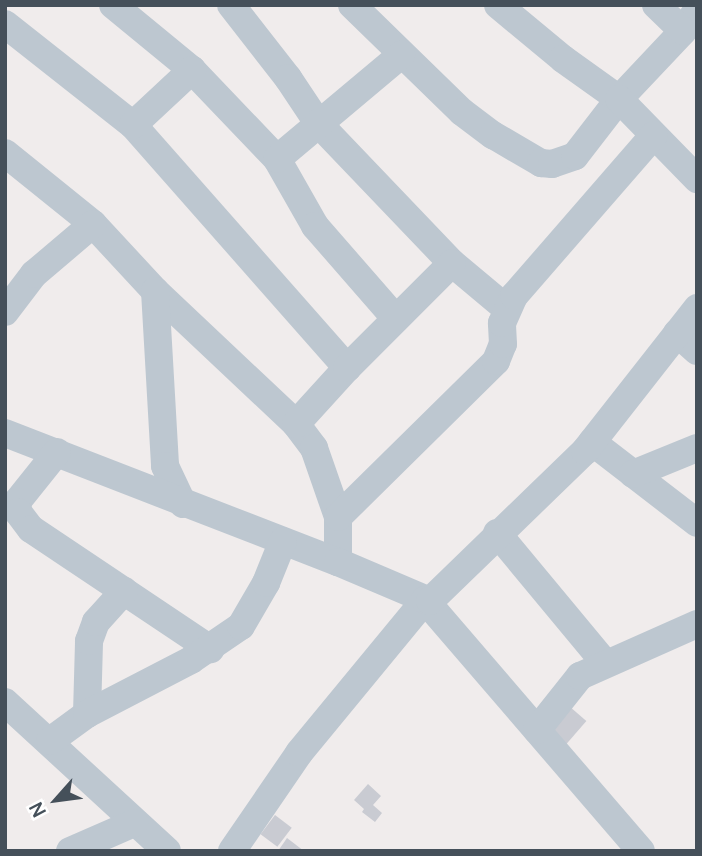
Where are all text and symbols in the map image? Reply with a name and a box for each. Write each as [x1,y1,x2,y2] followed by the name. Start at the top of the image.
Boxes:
[21,765,91,835] north arrow
[23,798,52,822] text: N

